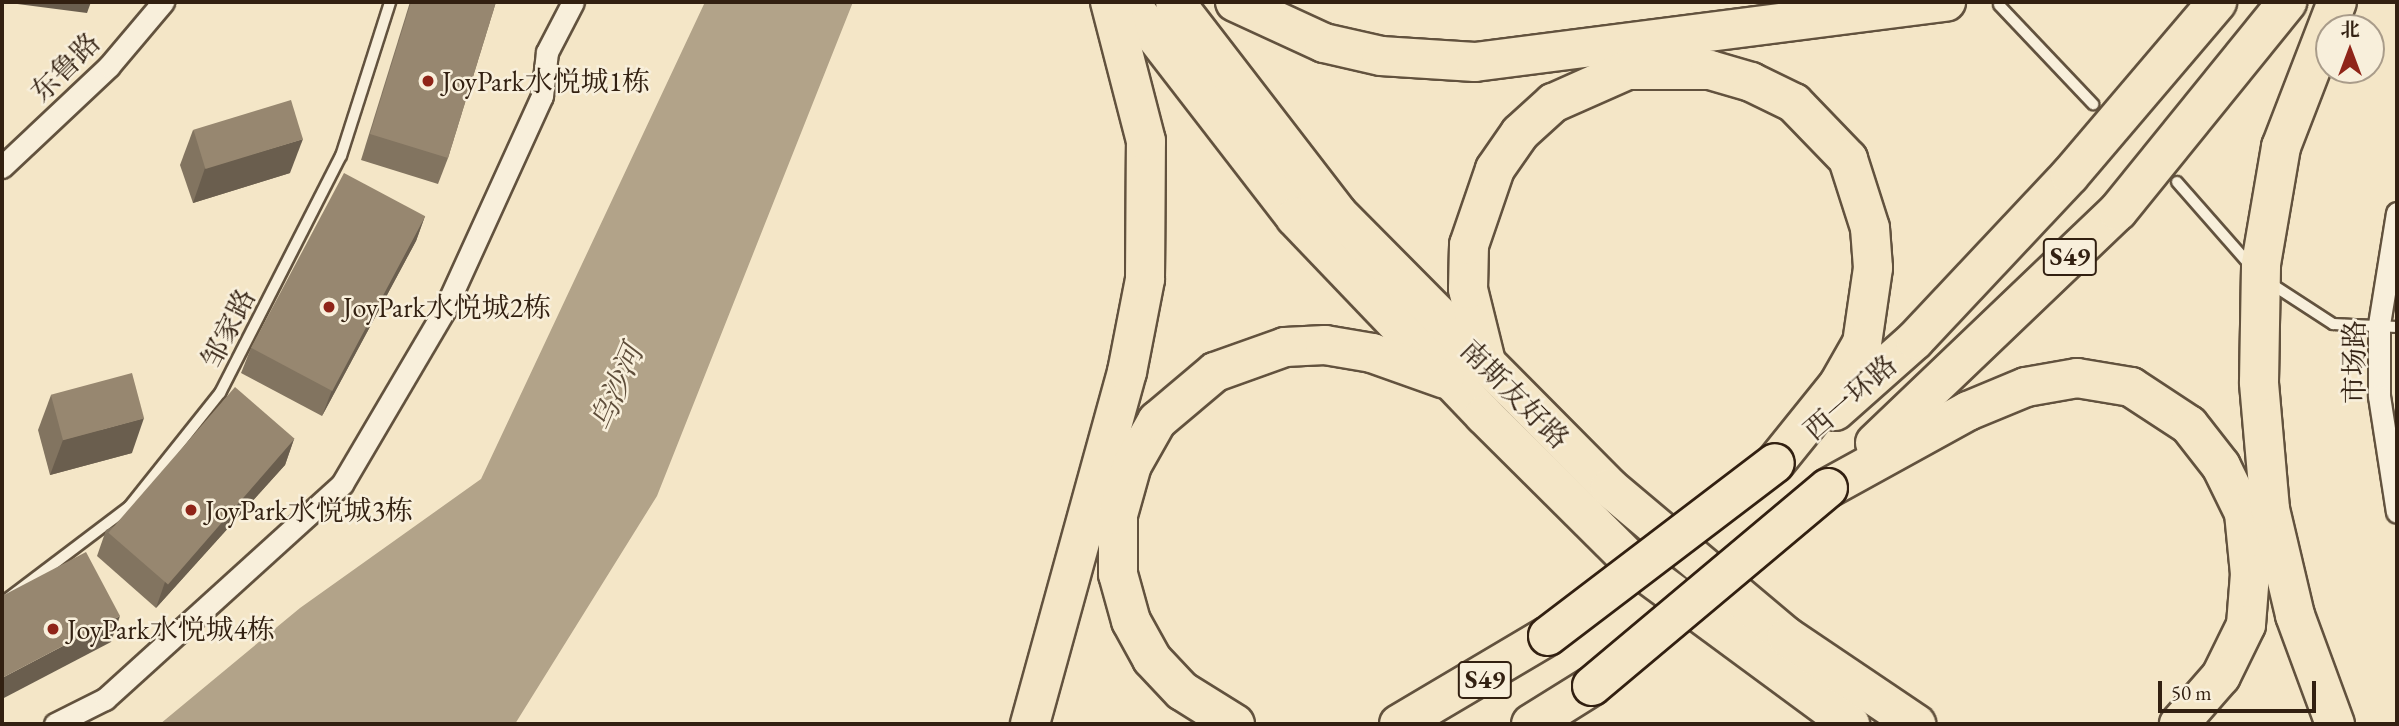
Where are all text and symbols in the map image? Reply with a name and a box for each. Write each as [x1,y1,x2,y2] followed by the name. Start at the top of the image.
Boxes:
[2315,14,2385,84] north arrow
[2340,17,2360,42] text: 北
[23,25,107,109] street label: 东鲁路
[442,64,650,98] place label: JoyPark水悦城1栋
[420,73,436,89] marker: JoyPark水悦城1栋
[2042,234,2098,280] road number: S49
[194,283,262,373] street label: 邹家路
[343,290,551,324] place label: JoyPark水悦城2栋
[321,299,337,315] marker: JoyPark水悦城2栋
[2337,320,2371,404] street label: 市场路
[1454,333,1576,455] street label: 南斯友好路
[583,340,651,436] water label: 乌沙河
[1797,348,1903,446] street label: 西一环路
[205,493,413,527] place label: JoyPark水悦城3栋
[183,502,199,518] marker: JoyPark水悦城3栋
[67,612,275,646] place label: JoyPark水悦城4栋
[45,621,61,637] marker: JoyPark水悦城4栋
[1457,658,1513,702] road number: S49
[2161,666,2318,710] scale bar
[2171,679,2212,706] text: 50 m

